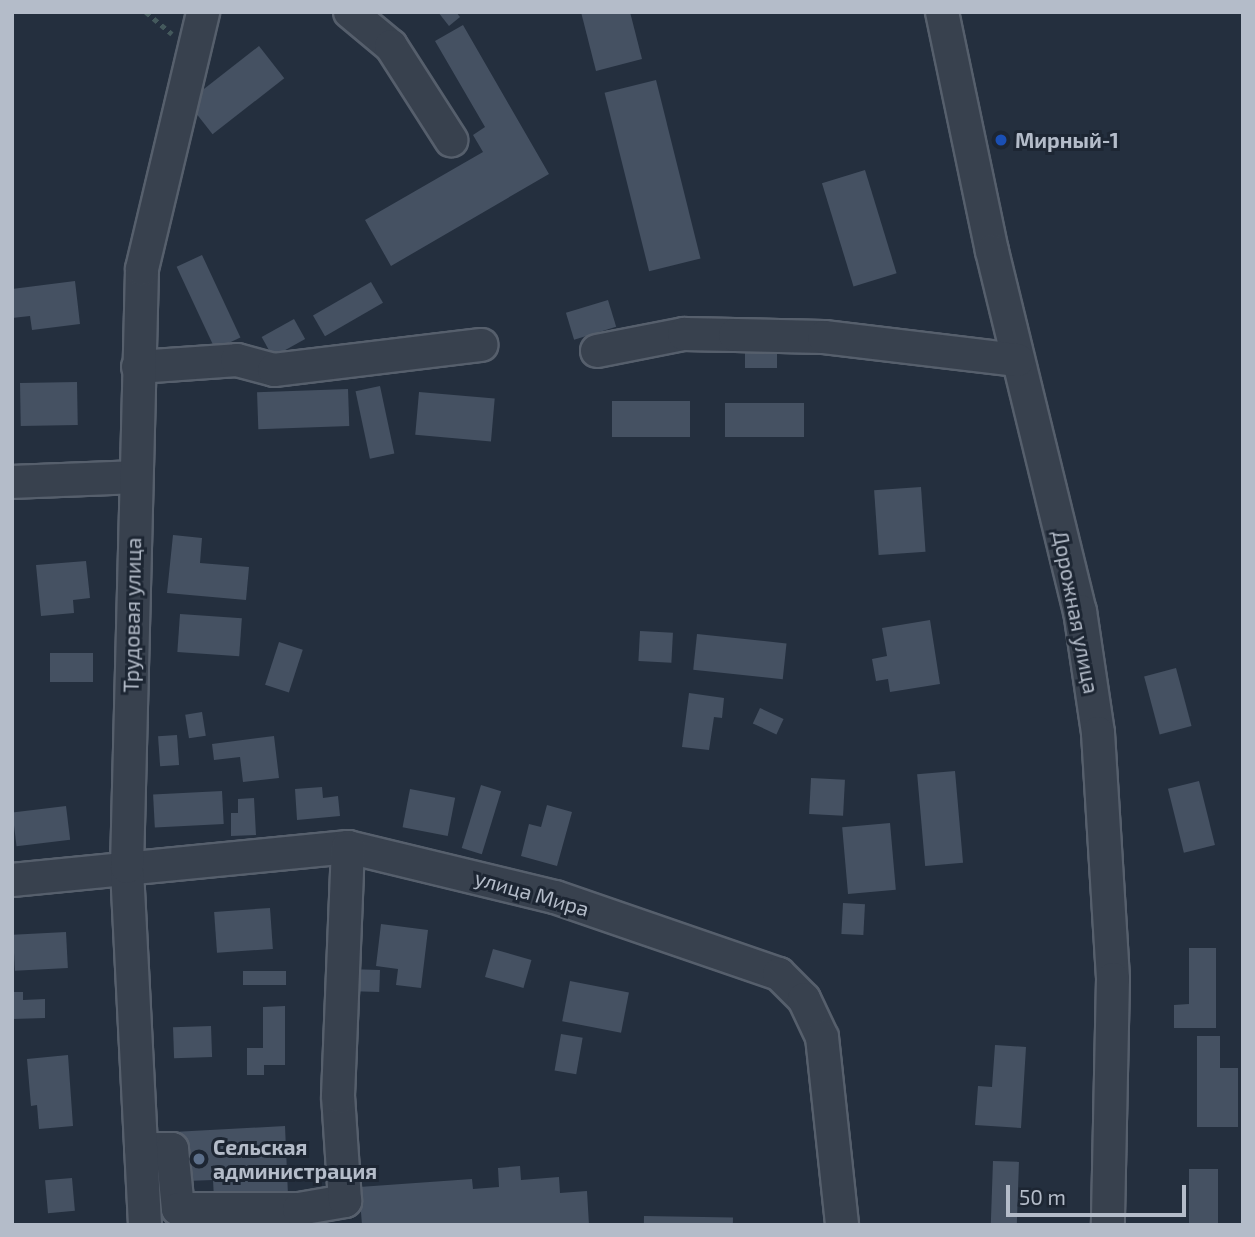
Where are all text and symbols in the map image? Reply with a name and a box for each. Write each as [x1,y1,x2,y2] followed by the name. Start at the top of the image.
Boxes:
[1015,127,1119,153] place label: Мирный-1
[993,132,1009,148] marker: Мирный-1
[1048,528,1104,696] street label: Дорожная улица
[118,537,146,693] street label: Трудовая улица
[472,865,592,921] street label: улица Мира
[213,1134,377,1184] place label: Сельская администрация
[191,1151,207,1167] marker: Сельская администрация
[1010,1170,1190,1214] scale bar
[1019,1184,1066,1209] text: 50 m

